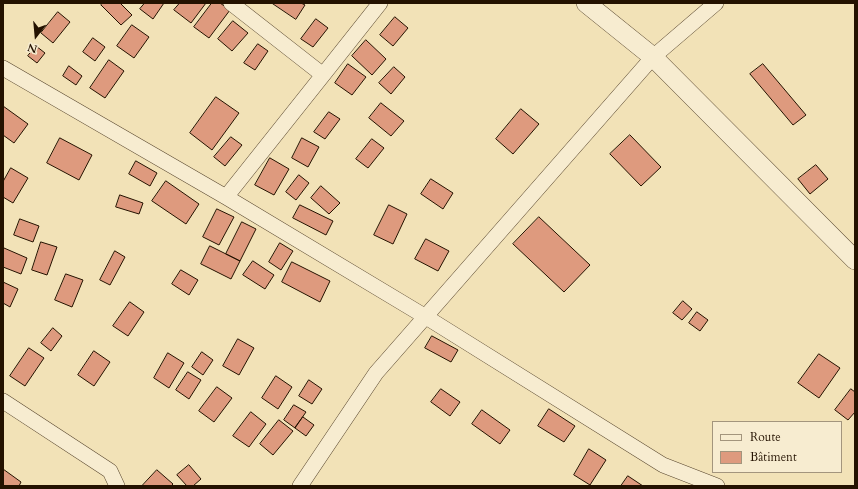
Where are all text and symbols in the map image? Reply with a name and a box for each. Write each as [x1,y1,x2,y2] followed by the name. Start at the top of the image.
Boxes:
[16,16,56,56] north arrow
[26,39,39,57] text: N
[712,421,842,473] legend
[750,429,781,445] text: Route
[750,449,797,465] text: Bâtiment

